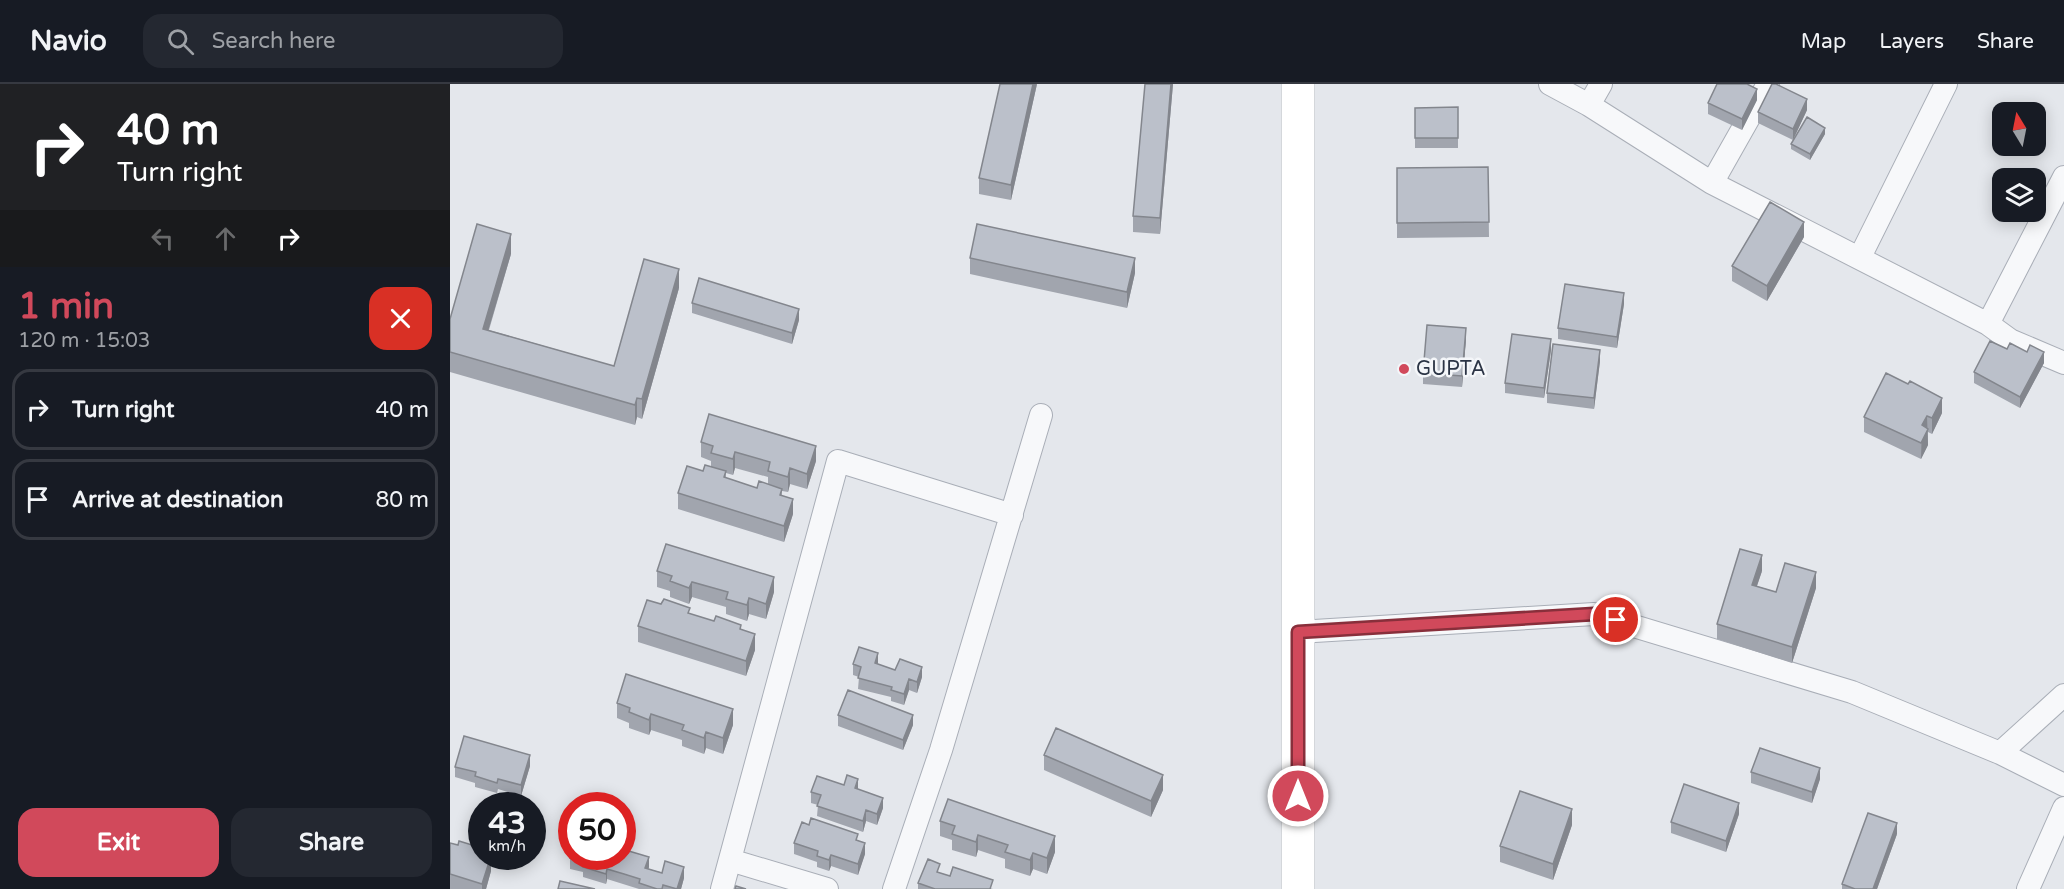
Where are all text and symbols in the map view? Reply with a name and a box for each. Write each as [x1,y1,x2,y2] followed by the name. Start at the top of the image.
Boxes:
[143,14,563,68] search box
[30,24,107,58] text: Navio
[164,25,197,58] icon: search
[212,28,336,54] text: Search here
[1801,29,1846,54] text: Map
[1879,29,1944,54] text: Layers
[1977,29,2034,54] text: Share
[1992,102,2046,156] north arrow
[1992,102,2046,222] map controls
[117,105,219,156] text: 40 m
[18,108,96,186] icon: right
[117,156,243,189] text: Turn right
[1992,168,2046,222] button: layers
[146,222,179,255] icon: left
[209,222,242,255] icon: ahead
[272,222,305,255] icon: right
[18,285,114,328] text: 1 min
[369,287,432,350] button: close
[18,329,150,353] text: 120 m · 15:03
[1416,357,1486,381] place label: GUPTA
[1397,362,1411,376] marker: GUPTA
[21,393,54,426] icon: right
[72,397,174,423] text: Turn right
[375,397,429,423] text: 40 m
[21,483,54,516] icon: arrive
[72,487,283,513] text: Arrive at destination
[375,487,429,513] text: 80 m
[1590,594,1641,645] pin
[1599,603,1632,636] icon: arrive
[1266,764,1330,828] position arrow
[558,792,636,870] speed limit sign: 50
[488,805,526,842] text: 43
[18,808,219,877] button: Exit
[231,808,432,877] button: Share
[488,837,526,855] text: km/h

